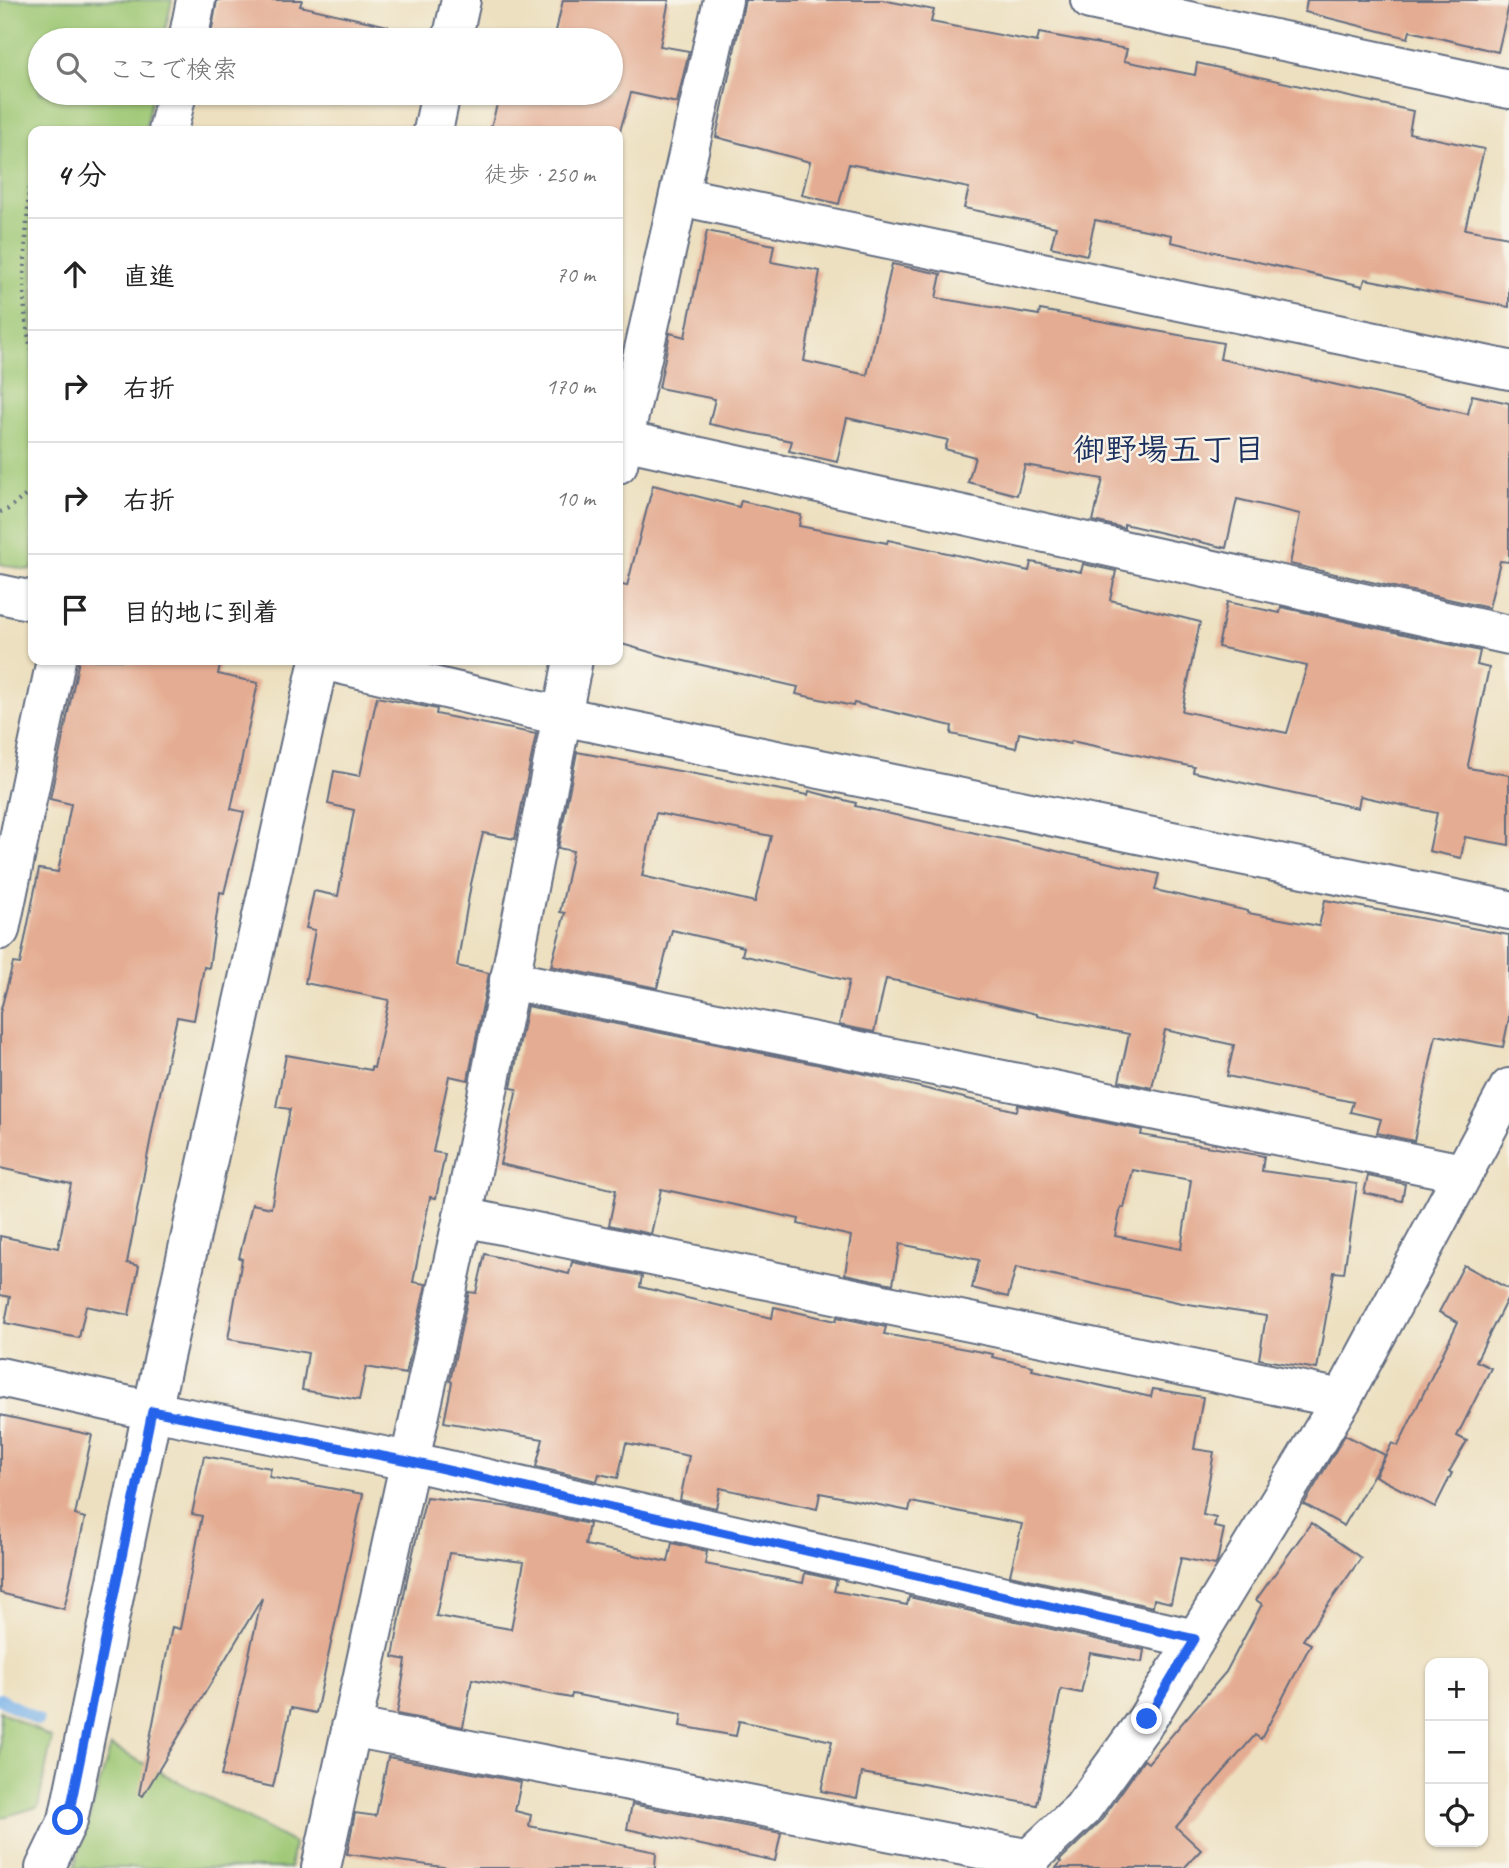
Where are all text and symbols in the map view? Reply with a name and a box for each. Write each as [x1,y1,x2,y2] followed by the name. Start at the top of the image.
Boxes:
[28,28,623,105] search box
[52,48,90,86] icon: search
[108,53,238,86] text: ここで検索
[56,156,107,194] text: 4 分
[484,160,595,189] text: 徒歩 · 250 m
[56,255,94,293] icon: ahead
[123,260,175,293] text: 直進
[556,260,595,289] text: 70 m
[56,367,94,405] icon: right
[123,372,175,405] text: 右折
[546,372,595,401] text: 170 m
[1073,429,1265,470] district label: 御野場五丁目
[56,479,94,517] icon: right
[123,484,175,517] text: 右折
[556,484,595,513] text: 10 m
[56,591,94,629] icon: arrive
[123,596,279,629] text: 目的地に到着
[1425,1658,1488,1847] map controls
[1425,1658,1488,1721] button: +
[1131,1703,1162,1734] route end
[1425,1721,1488,1784] button: −
[1425,1784,1488,1847] button: locate
[52,1804,83,1835] route start

